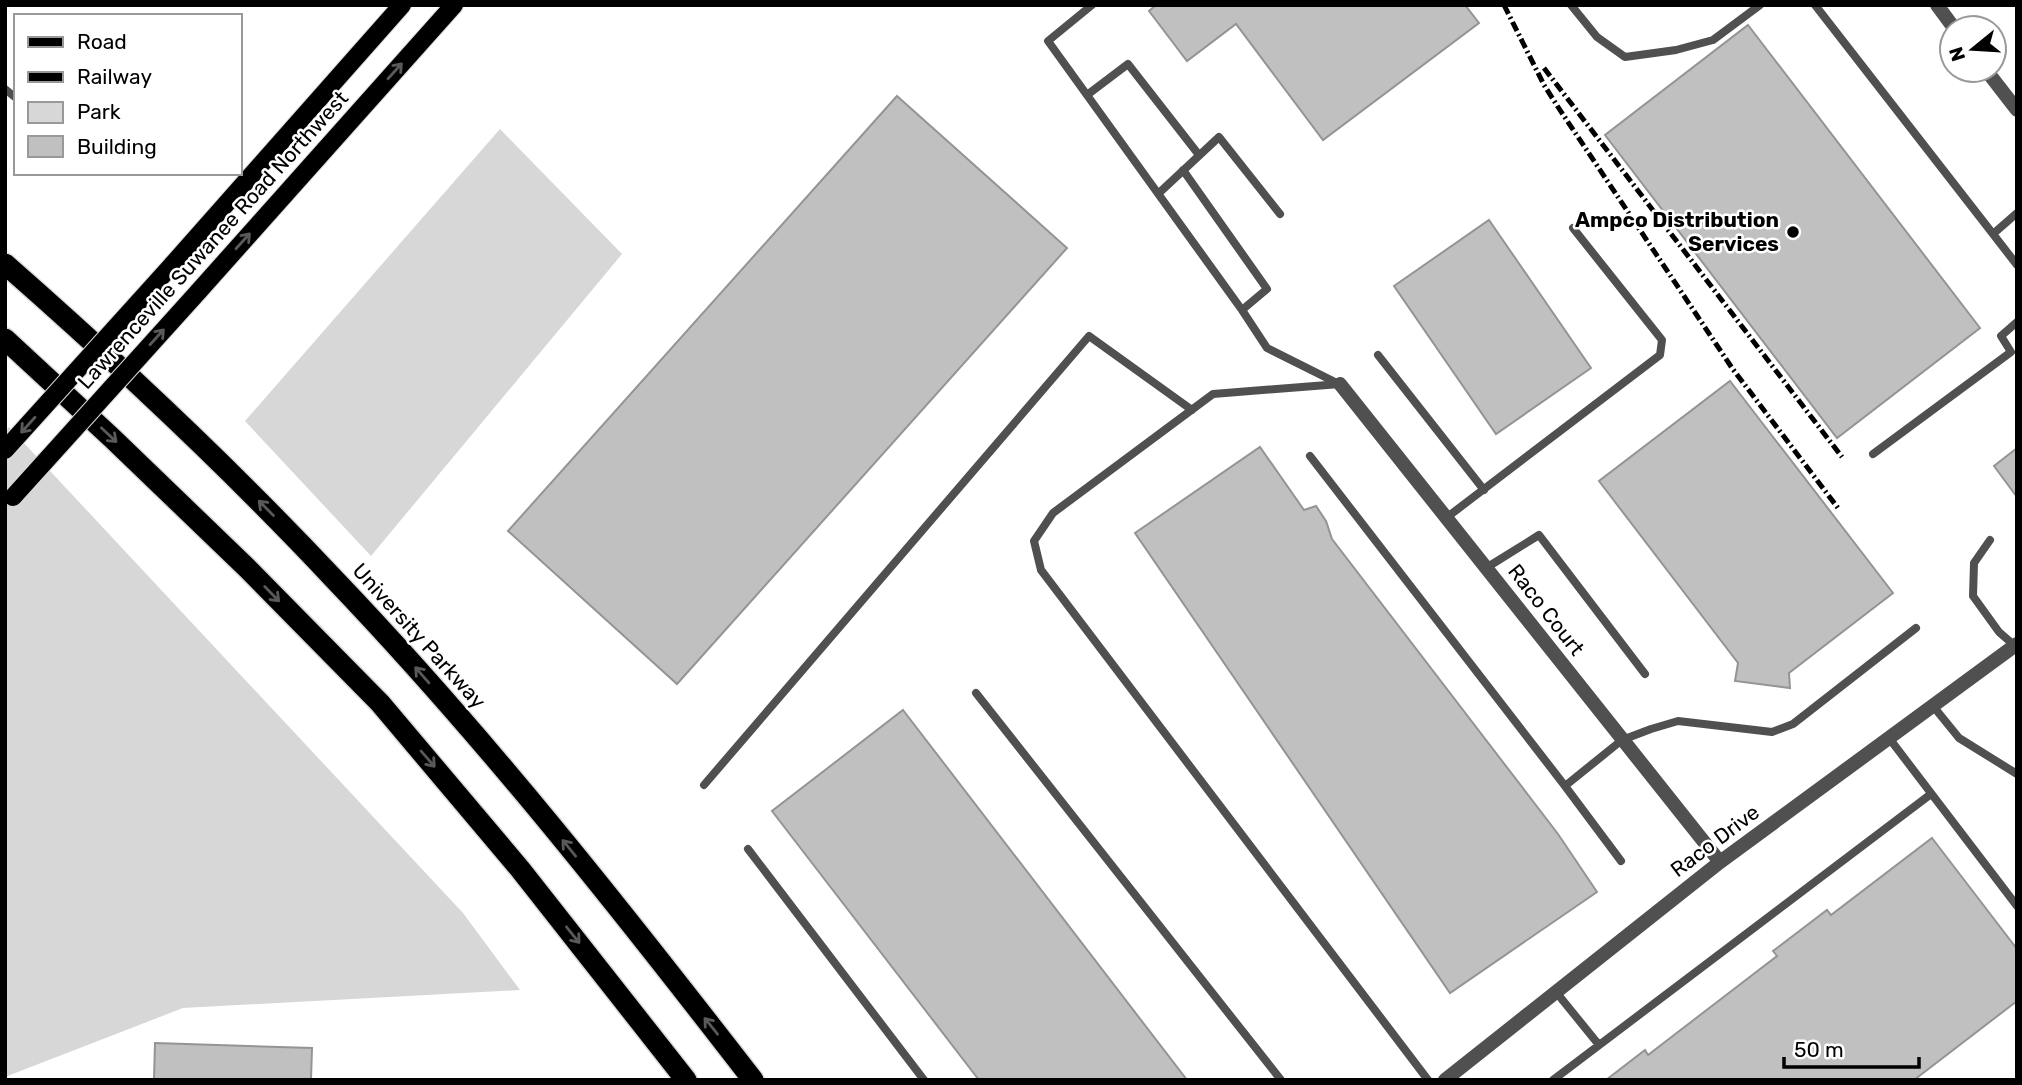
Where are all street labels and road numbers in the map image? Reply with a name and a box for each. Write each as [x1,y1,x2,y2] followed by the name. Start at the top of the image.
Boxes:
[72,86,353,394] street label: Lawrenceville Suwanee Road Northwest
[348,558,491,714] street label: University Parkway
[1503,559,1590,660] street label: Raco Court
[1665,799,1764,882] street label: Raco Drive

